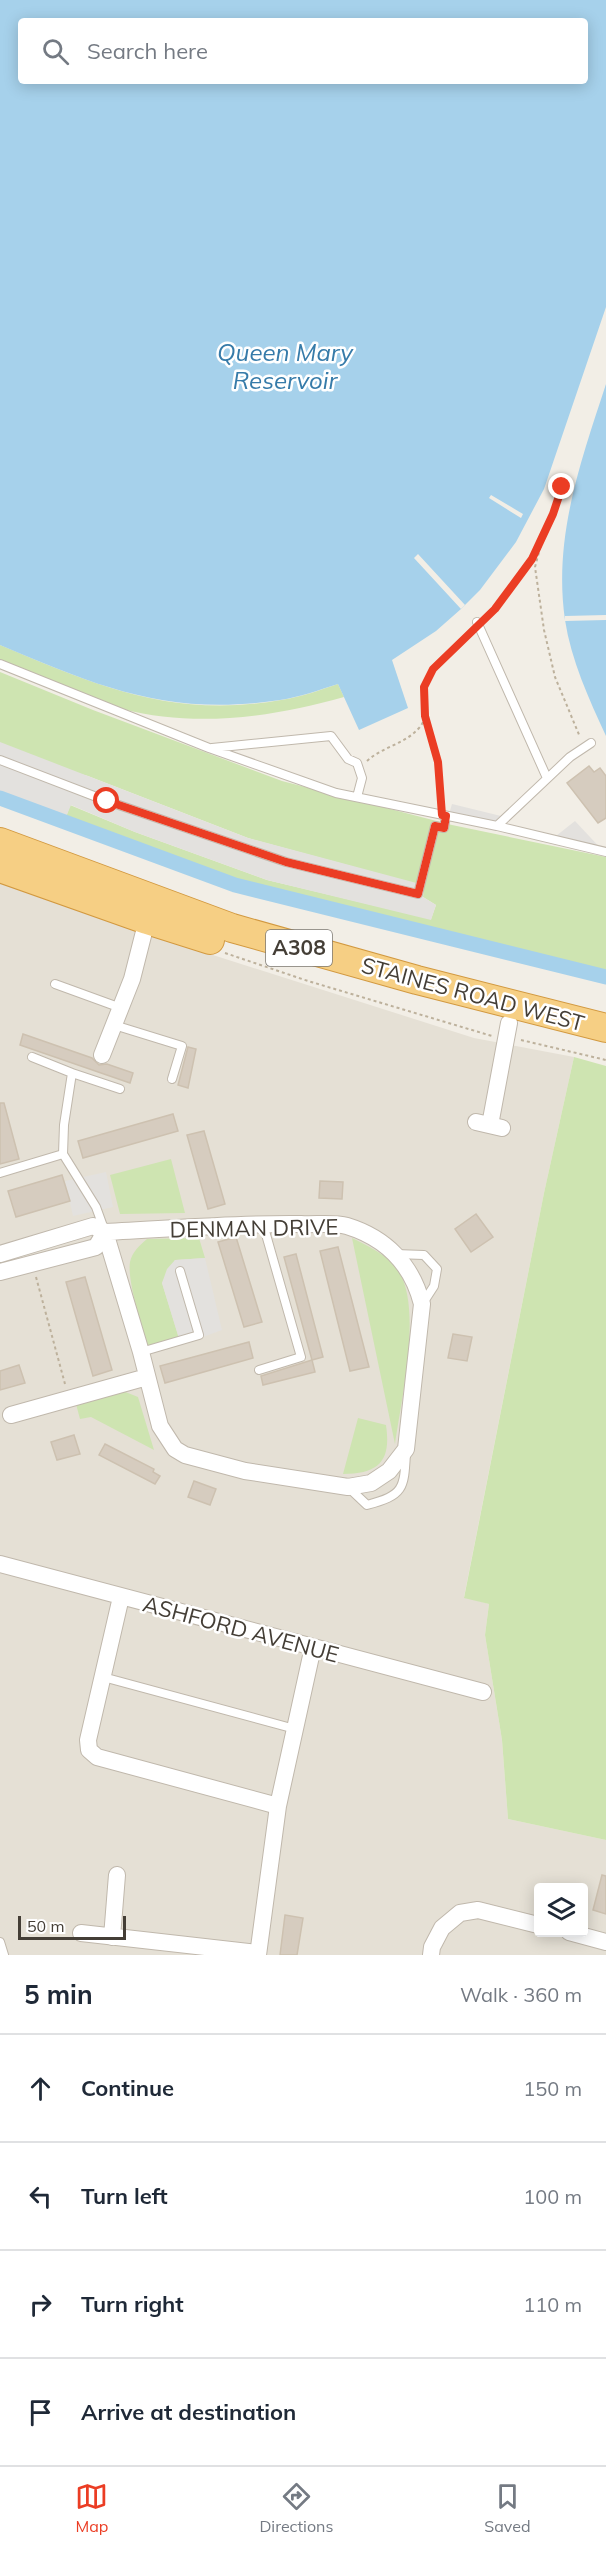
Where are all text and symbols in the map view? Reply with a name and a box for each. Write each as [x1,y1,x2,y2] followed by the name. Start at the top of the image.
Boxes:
[18,18,588,84] search box
[39,35,72,68] icon: search
[87,37,208,65] text: Search here
[217,337,354,395] water label: Queen Mary Reservoir
[548,473,574,499] route end
[93,787,119,813] route start
[266,930,332,966] road number: A308
[359,951,587,1037] street label: STAINES ROAD WEST
[169,1213,339,1243] street label: DENMAN DRIVE
[140,1589,342,1669] street label: ASHFORD AVENUE
[534,1883,588,1937] map controls
[534,1883,588,1937] button: layers
[18,1913,126,1940] scale bar
[27,1916,64,1936] text: 50 m
[24,1978,93,2011] text: 5 min
[460,1982,582,2007] text: Walk · 360 m
[24,2072,57,2105] icon: ahead
[81,2074,174,2102] text: Continue
[523,2076,582,2101] text: 150 m
[24,2180,57,2213] icon: left
[81,2182,168,2210] text: Turn left
[523,2184,582,2209] text: 100 m
[24,2288,57,2321] icon: right
[81,2290,184,2318] text: Turn right
[523,2292,582,2317] text: 110 m
[24,2396,57,2429] icon: arrive
[81,2398,296,2426] text: Arrive at destination
[75,2480,108,2536] tab: Map
[259,2480,333,2536] tab: Directions
[484,2480,531,2536] tab: Saved

